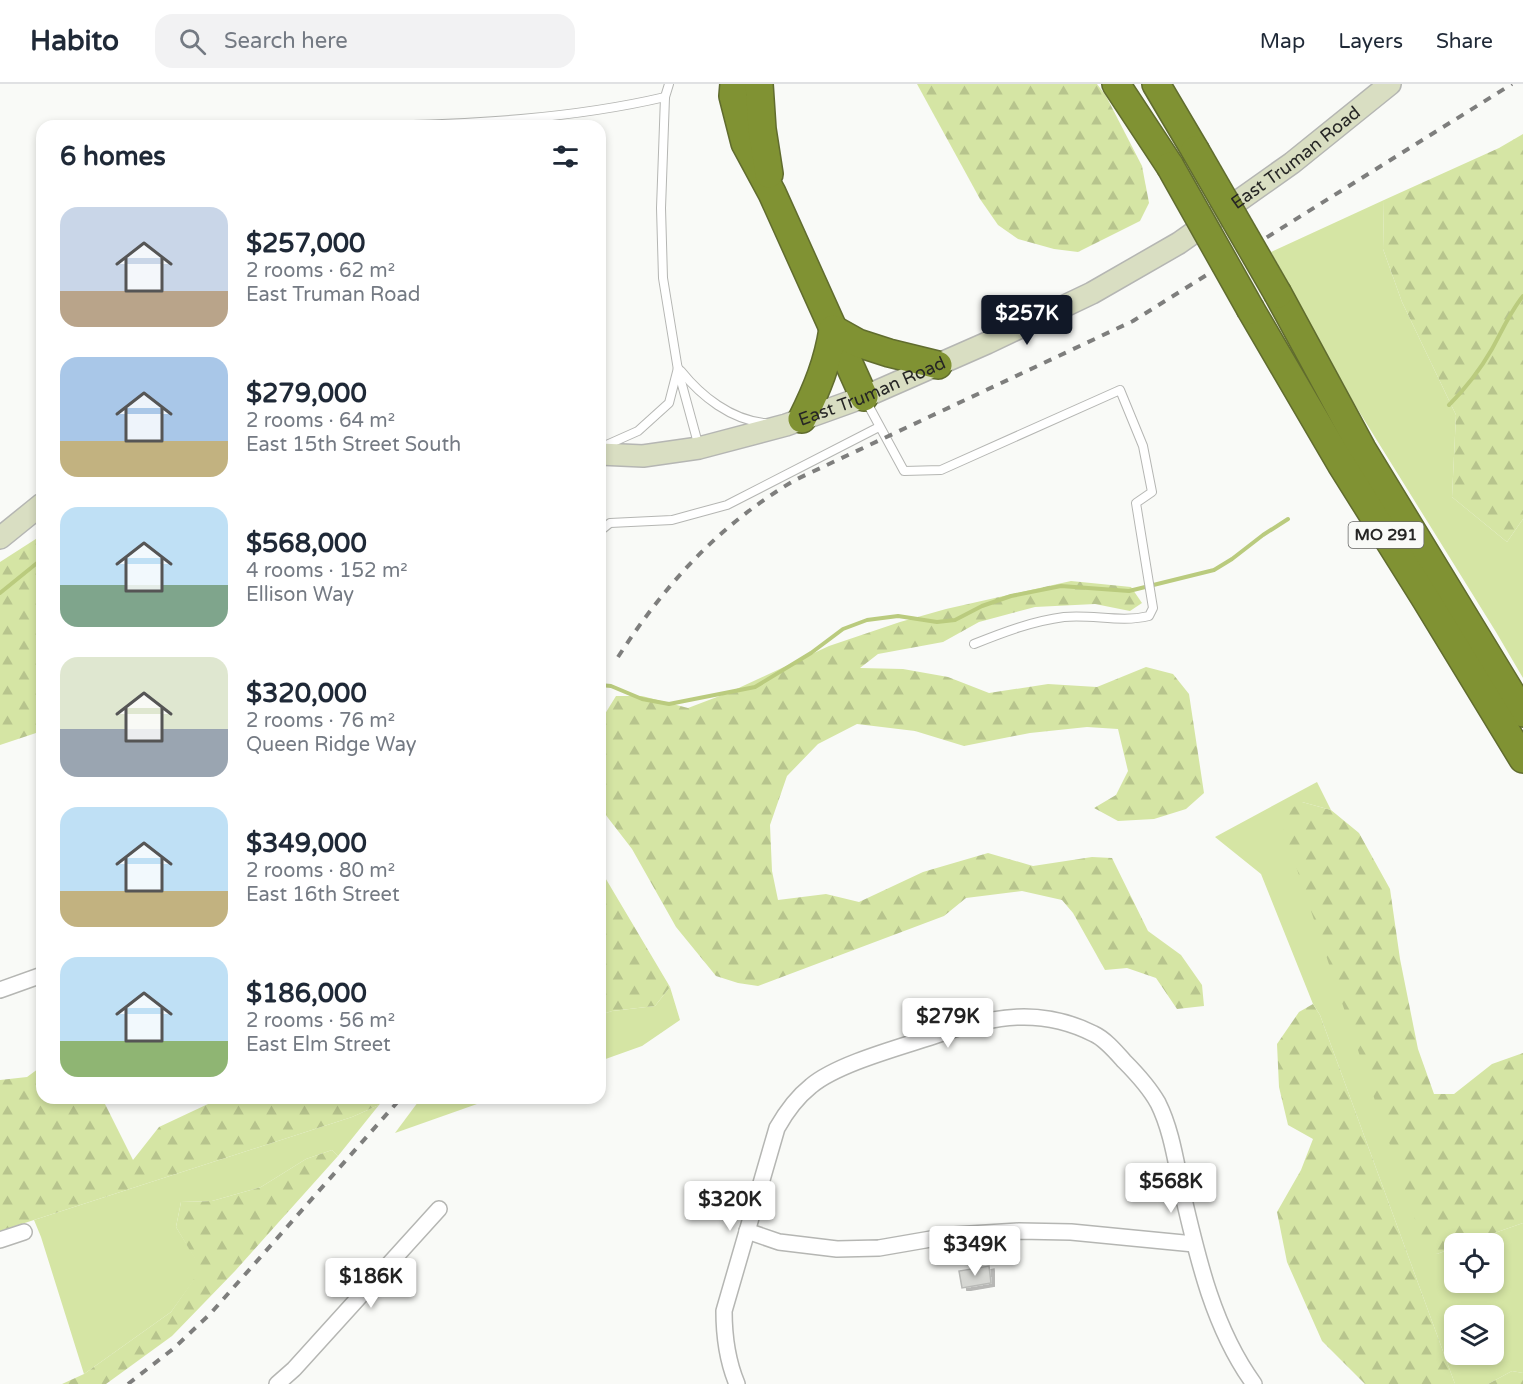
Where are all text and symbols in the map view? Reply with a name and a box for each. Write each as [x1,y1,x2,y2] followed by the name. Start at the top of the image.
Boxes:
[155,14,575,68] search box
[30,24,119,58] text: Habito
[176,25,209,58] icon: search
[224,28,348,54] text: Search here
[1260,29,1305,54] text: Map
[1338,29,1403,54] text: Layers
[1436,29,1493,54] text: Share
[1227,101,1365,214] street label: East Truman Road
[549,140,582,173] icon: filters
[60,141,166,172] text: 6 homes
[246,228,365,259] text: $257,000
[108,231,180,303] icon: home
[246,259,395,283] text: 2 rooms · 62 m²
[246,283,420,307] text: East Truman Road
[985,295,1069,346] pin: $257K
[995,302,1059,326] text: $257K
[795,352,949,431] street label: East Truman Road
[246,378,367,409] text: $279,000
[108,381,180,453] icon: home
[246,409,395,433] text: 2 rooms · 64 m²
[246,433,461,457] text: East 15th Street South
[1348,522,1424,548] road number: MO 291
[246,528,367,559] text: $568,000
[108,531,180,603] icon: home
[246,559,408,583] text: 4 rooms · 152 m²
[246,583,354,607] text: Ellison Way
[246,678,367,709] text: $320,000
[108,681,180,753] icon: home
[246,709,395,733] text: 2 rooms · 76 m²
[246,733,416,757] text: Queen Ridge Way
[246,828,367,859] text: $349,000
[108,831,180,903] icon: home
[246,859,395,883] text: 2 rooms · 80 m²
[246,883,400,907] text: East 16th Street
[246,978,367,1009] text: $186,000
[108,981,180,1053] icon: home
[906,998,990,1049] pin: $279K
[916,1005,980,1029] text: $279K
[246,1009,395,1033] text: 2 rooms · 56 m²
[246,1033,391,1057] text: East Elm Street
[1129,1163,1213,1214] pin: $568K
[1139,1170,1203,1194] text: $568K
[688,1181,772,1232] pin: $320K
[698,1188,762,1212] text: $320K
[933,1226,1017,1277] pin: $349K
[943,1233,1007,1257] text: $349K
[1444,1233,1504,1365] map controls
[1444,1233,1504,1293] button: locate
[329,1258,413,1309] pin: $186K
[339,1265,403,1289] text: $186K
[1444,1305,1504,1365] button: layers

